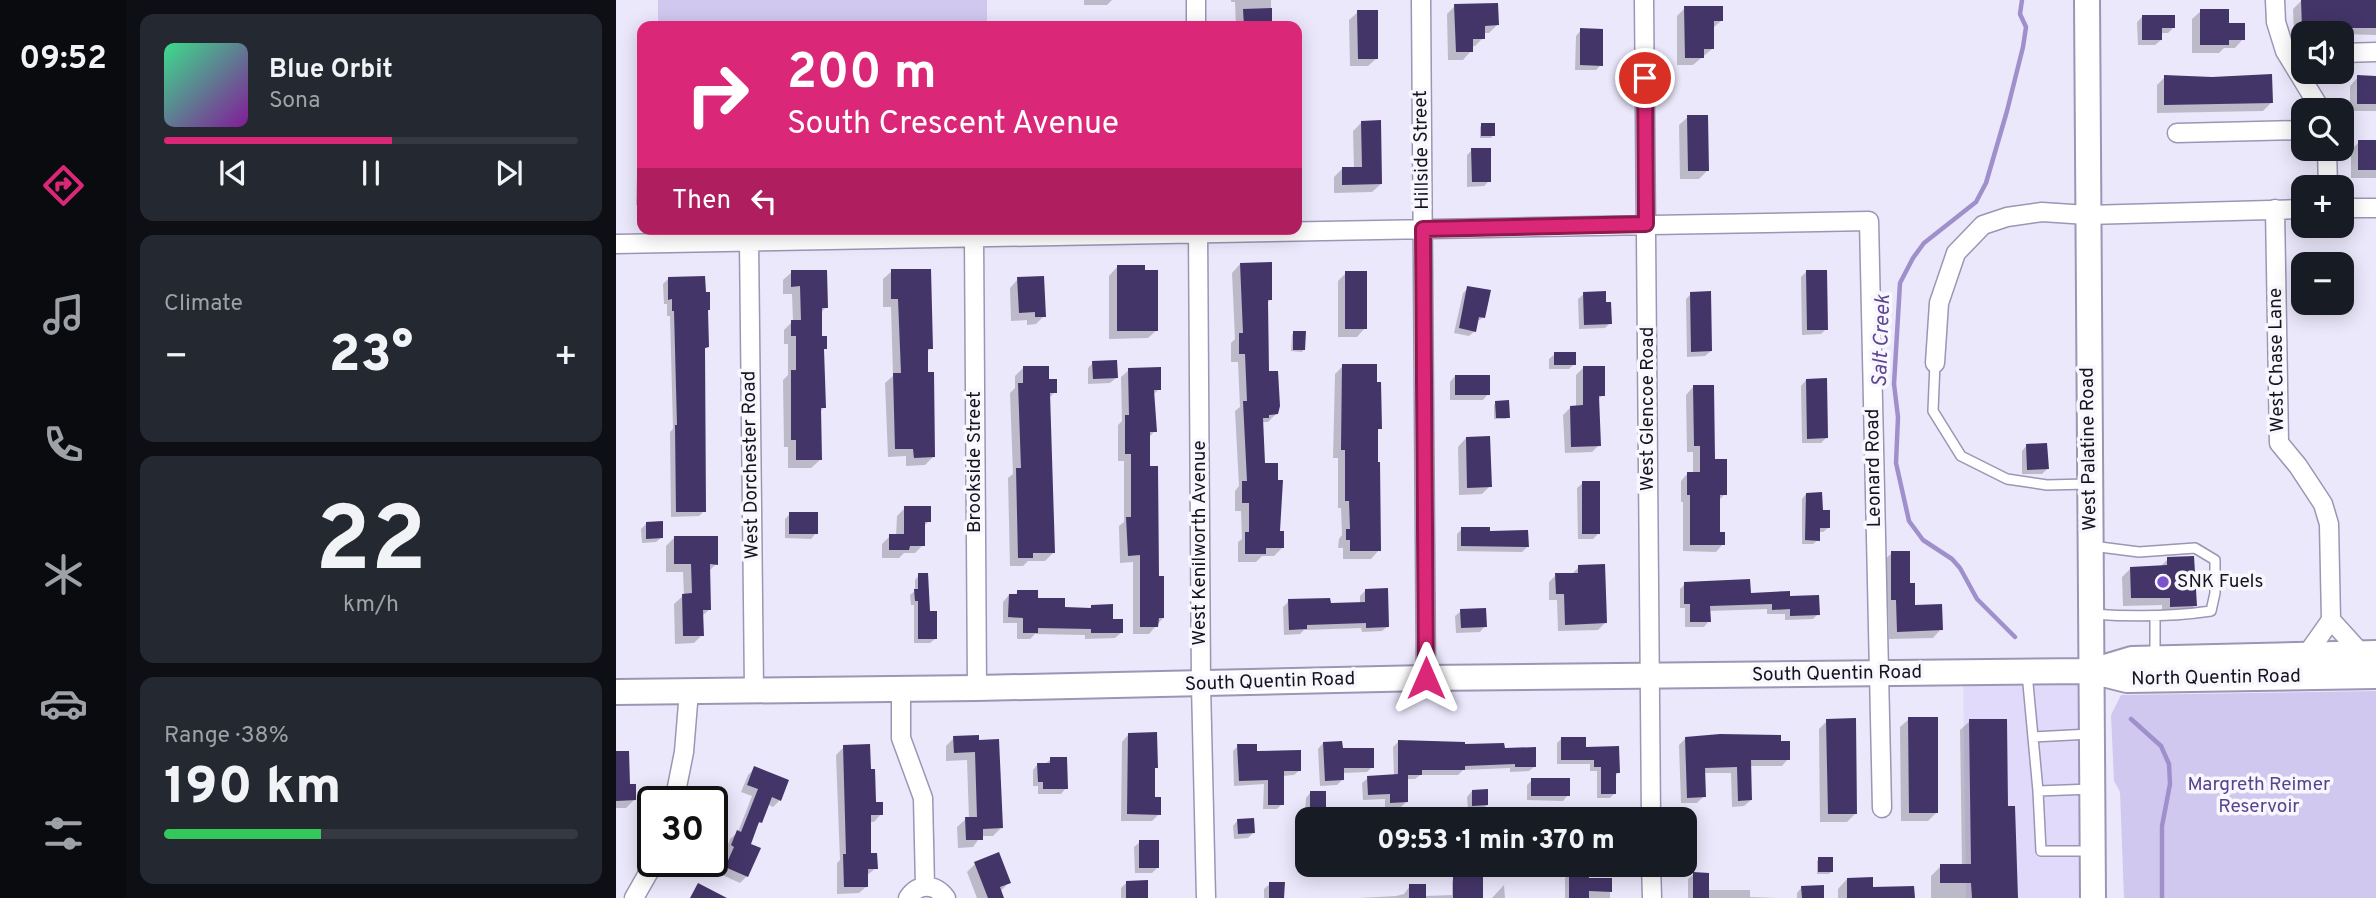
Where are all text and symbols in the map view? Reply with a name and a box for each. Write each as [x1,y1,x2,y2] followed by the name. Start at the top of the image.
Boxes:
[2291,21,2354,315] map controls
[2291,21,2354,84] button: sound
[19,40,107,80] text: 09:52
[787,44,937,106] text: 200 m
[1615,48,1675,108] pin
[672,49,763,140] icon: right
[269,54,393,87] text: Blue Orbit
[1626,59,1664,97] icon: arrive
[269,87,320,116] text: Sona
[1409,90,1435,210] street label: Hillside Street
[2291,98,2354,161] button: search
[787,105,1119,145] text: South Crescent Avenue
[214,154,252,192] icon: previous
[352,154,390,192] icon: pause
[490,154,528,192] icon: next
[39,161,88,210] icon: directions
[2291,175,2354,238] button: +
[745,182,783,220] icon: left
[672,185,731,218] text: Then
[2291,252,2354,315] button: −
[2264,288,2290,432] street label: West Chase Lane
[39,290,88,339] icon: music
[164,290,243,319] text: Climate
[1867,293,1897,388] water label: Salt Creek
[329,324,413,390] text: 23°
[1636,327,1660,491] street label: West Glencoe Road
[164,334,189,383] text: −
[553,334,578,383] text: +
[2076,367,2102,531] street label: West Palatine Road
[737,370,765,560] street label: West Dorchester Road
[963,391,987,533] street label: Brookside Street
[1861,408,1887,528] street label: Leonard Road
[39,420,88,469] icon: phone
[1188,440,1212,646] street label: West Kenilworth Avenue
[315,488,427,603] text: 22
[39,550,88,599] icon: climate
[2177,570,2264,594] place label: SNK Fuels
[2155,574,2171,590] marker: SNK Fuels
[343,591,399,620] text: km/h
[1389,641,1463,715] position arrow
[1752,661,1922,687] street label: South Quentin Road
[2131,665,2301,691] street label: North Quentin Road
[1184,667,1356,697] street label: South Quentin Road
[39,679,88,728] icon: car
[164,722,289,751] text: Range · 38%
[164,756,341,822] text: 190 km
[2188,773,2331,819] park label: Margreth Reimer Reservoir
[637,786,728,877] speed limit sign: 30
[39,809,88,858] icon: filters
[1377,825,1615,858] text: 09:53 · 1 min · 370 m

